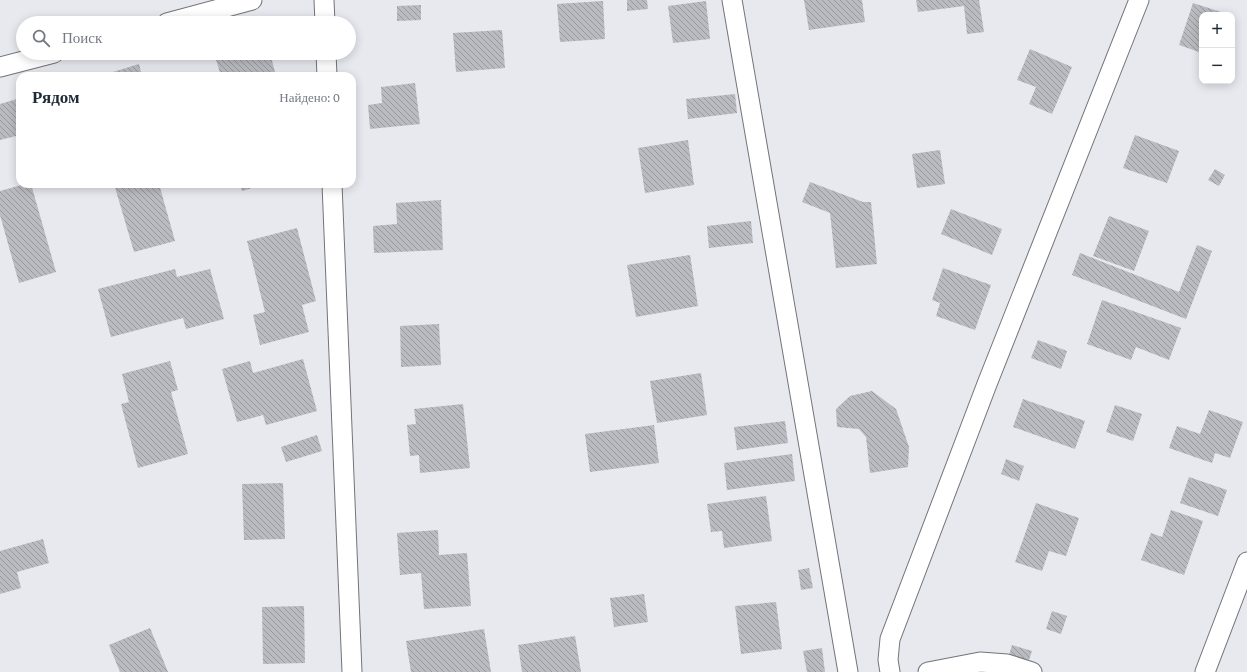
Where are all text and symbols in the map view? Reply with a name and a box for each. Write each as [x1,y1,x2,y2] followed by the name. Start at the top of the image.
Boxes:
[1199,12,1235,84] map controls
[1199,12,1235,48] button: +
[16,16,356,60] search box
[30,27,52,49] icon: search
[62,30,102,46] text: Поиск
[1199,48,1235,84] button: −
[32,88,80,107] text: Рядом
[279,90,340,105] text: Найдено: 0

